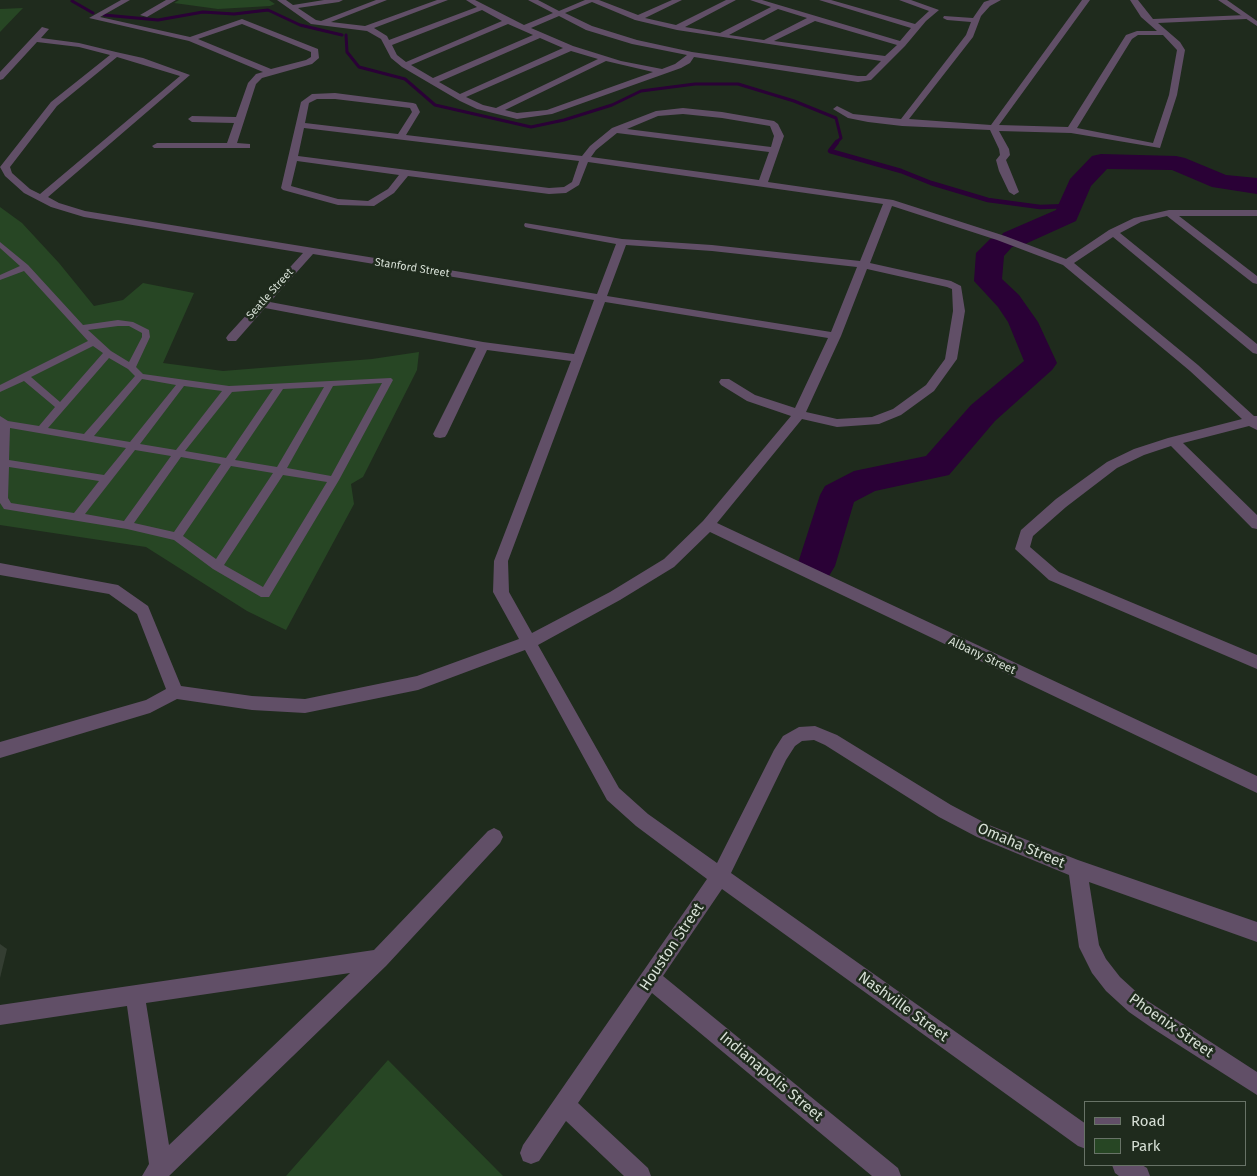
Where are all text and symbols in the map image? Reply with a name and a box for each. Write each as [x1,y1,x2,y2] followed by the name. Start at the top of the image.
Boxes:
[374,256,450,280] street label: Stanford Street
[244,266,296,322] street label: Seatle Street
[946,634,1018,678] street label: Albany Street
[975,820,1067,872] street label: Omaha Street
[636,900,708,994] street label: Houston Street
[854,968,952,1046] street label: Nashville Street
[1125,990,1217,1062] street label: Phoenix Street
[716,1028,826,1126] street label: Indianapolis Street
[1084,1101,1247,1166] legend
[1131,1112,1166,1130] text: Road
[1131,1137,1161,1155] text: Park

